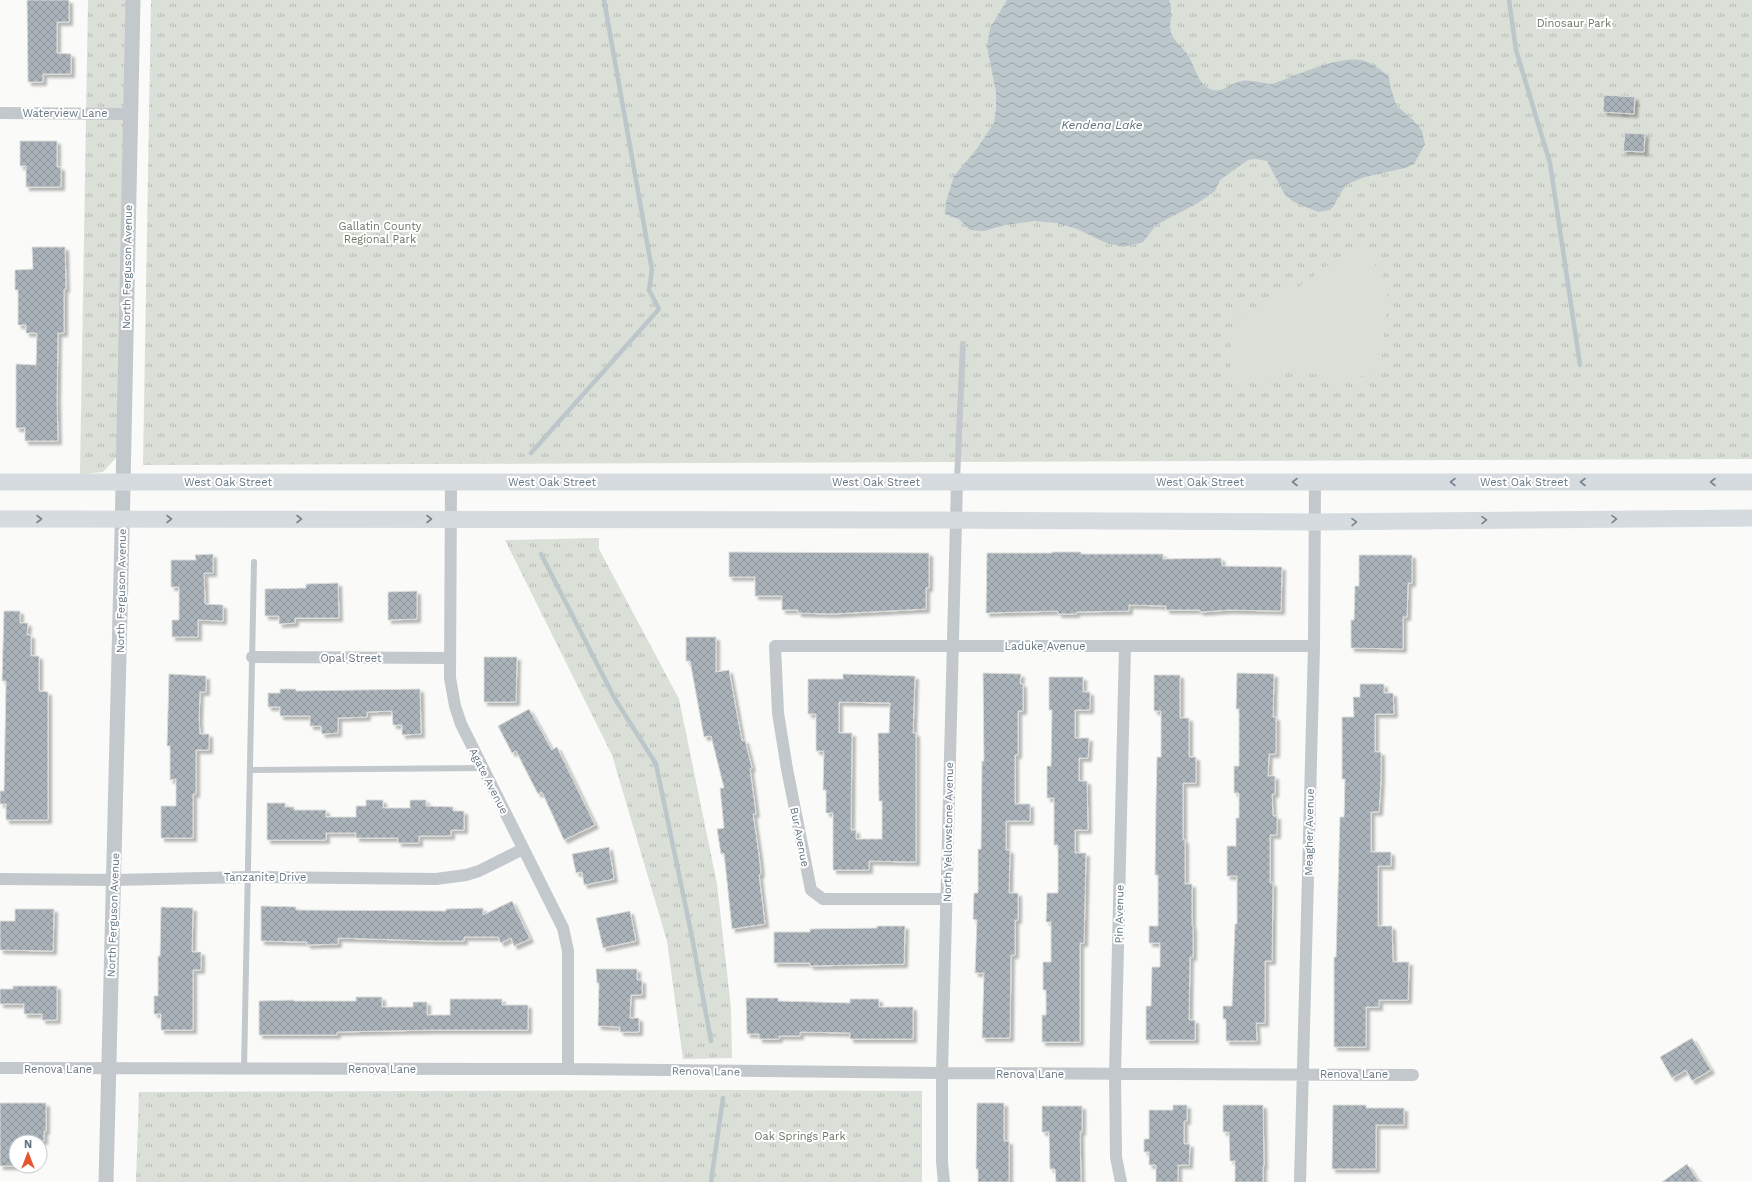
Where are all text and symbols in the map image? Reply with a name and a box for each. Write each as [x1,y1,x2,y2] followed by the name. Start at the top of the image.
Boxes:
[1537,17,1611,30] park label: Dinosaur Park
[22,107,108,120] street label: Waterview Lane
[1061,118,1143,132] water label: Kendena Lake
[120,205,135,329] street label: North Ferguson Avenue
[339,220,422,246] park label: Gallatin County Regional Park
[184,476,272,489] street label: West Oak Street
[508,476,596,489] street label: West Oak Street
[832,476,920,489] street label: West Oak Street
[1156,476,1244,489] street label: West Oak Street
[1480,476,1568,489] street label: West Oak Street
[1292,478,1298,486] one-way arrow
[1450,478,1456,486] one-way arrow
[1580,478,1586,486] one-way arrow
[1710,478,1716,486] one-way arrow
[36,515,42,523] one-way arrow
[166,515,172,523] one-way arrow
[296,515,302,523] one-way arrow
[426,515,432,523] one-way arrow
[1611,515,1617,523] one-way arrow
[1481,516,1487,524] one-way arrow
[1351,517,1357,526] one-way arrow
[114,529,129,653] street label: North Ferguson Avenue
[1004,640,1086,653] street label: Laduke Avenue
[320,652,382,665] street label: Opal Street
[466,746,511,816] street label: Agate Avenue
[941,762,956,902] street label: North Yellowstone Avenue
[1302,788,1317,876] street label: Meagher Avenue
[787,806,812,868] street label: Bur Avenue
[105,853,122,978] street label: North Ferguson Avenue
[224,871,306,884] street label: Tanzanite Drive
[1112,885,1127,943] street label: Pin Avenue
[24,1063,92,1076] street label: Renova Lane
[348,1063,416,1076] street label: Renova Lane
[672,1064,740,1079] street label: Renova Lane
[996,1068,1064,1081] street label: Renova Lane
[1320,1068,1388,1081] street label: Renova Lane
[754,1130,846,1143] park label: Oak Springs Park
[8,1134,48,1174] north arrow
[24,1138,32,1151] text: N

